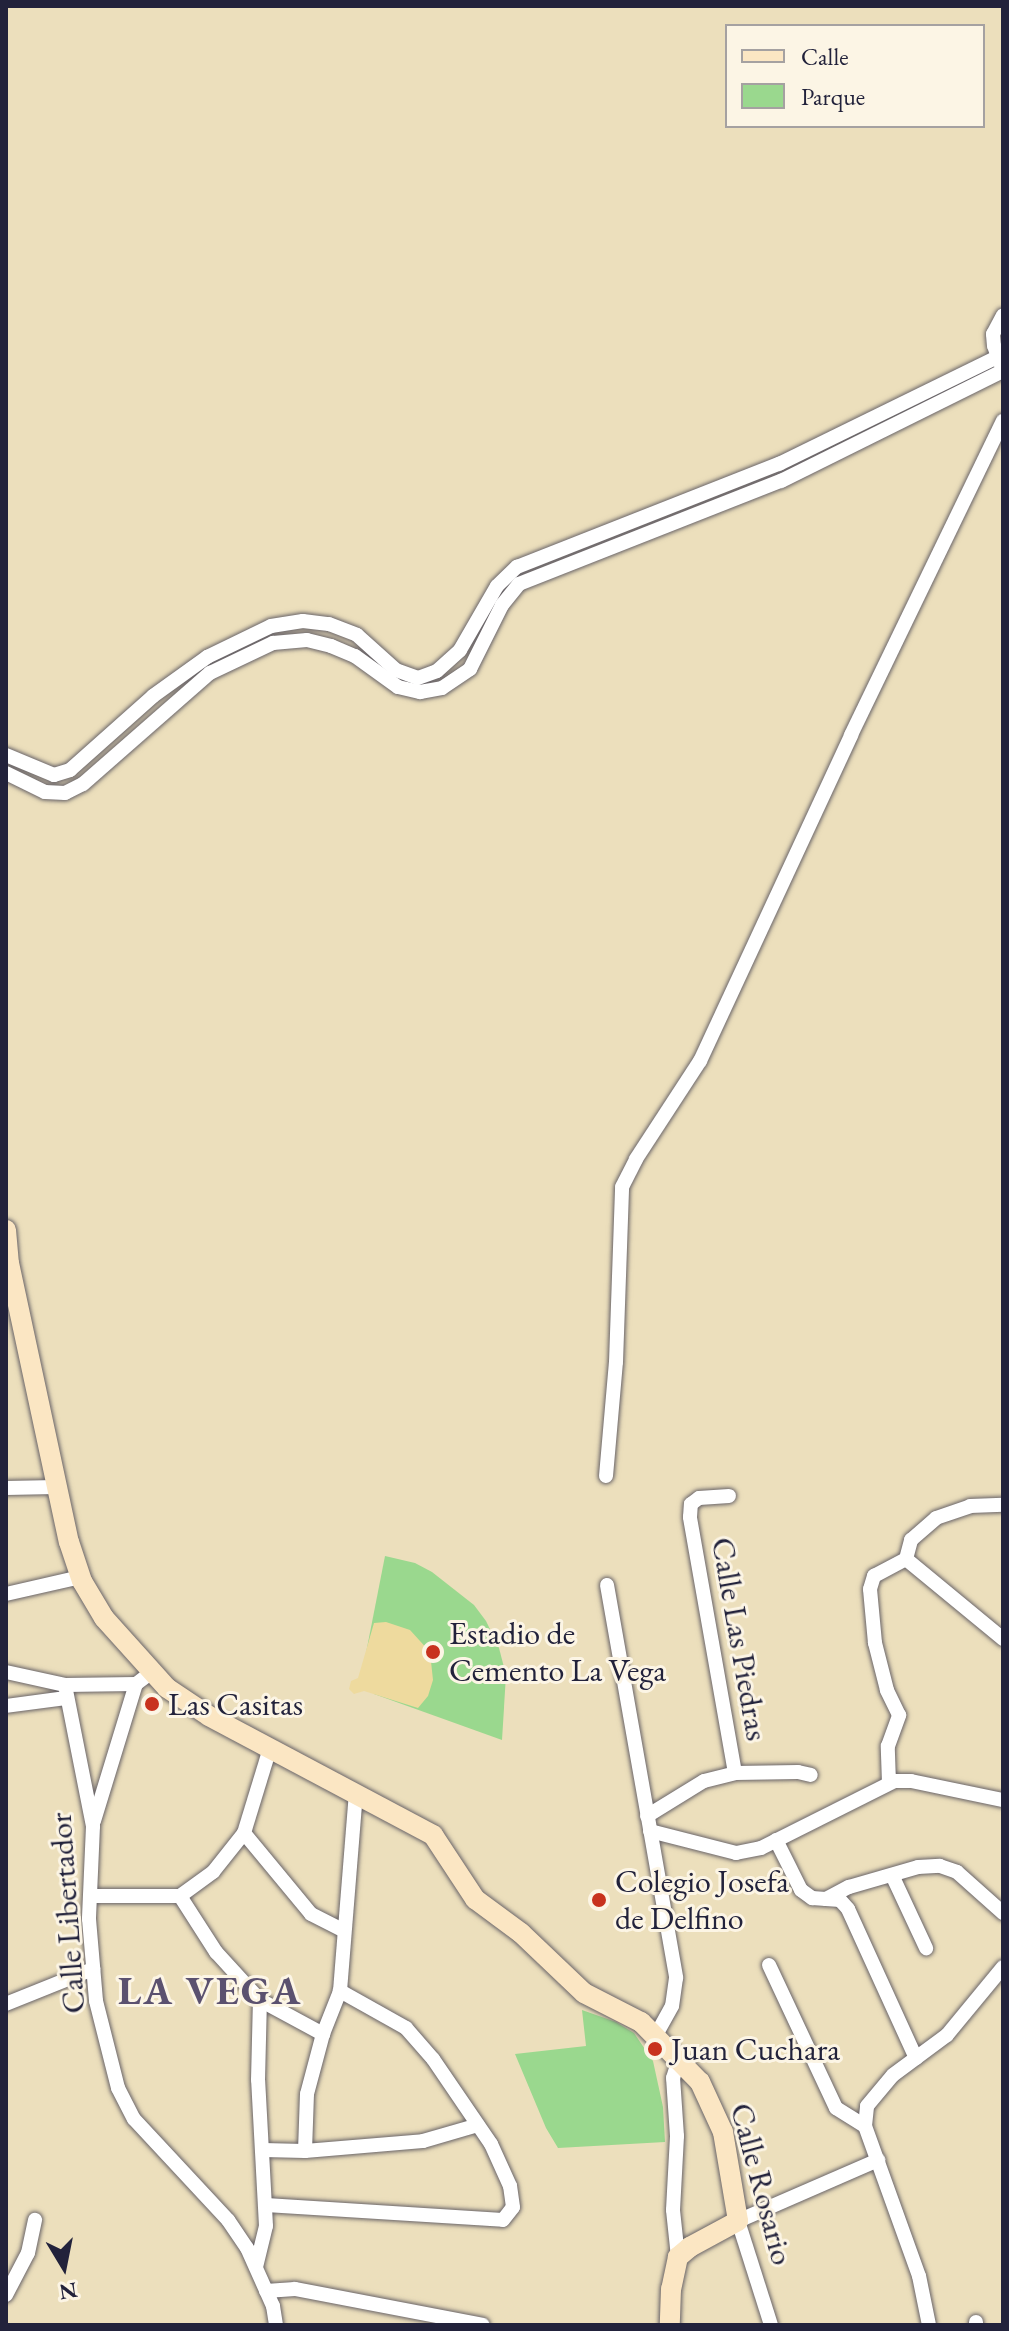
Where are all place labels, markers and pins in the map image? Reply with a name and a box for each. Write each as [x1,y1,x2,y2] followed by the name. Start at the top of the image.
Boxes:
[449,1615,666,1690] place label: Estadio de Cemento La Vega
[424,1643,442,1661] marker: Estadio de Cemento La Vega
[168,1685,303,1723] place label: Las Casitas
[143,1695,161,1713] marker: Las Casitas
[615,1863,789,1938] place label: Colegio Josefa de Delfino
[590,1891,608,1909] marker: Colegio Josefa de Delfino
[671,2030,840,2068] place label: Juan Cuchara
[646,2040,664,2058] marker: Juan Cuchara

